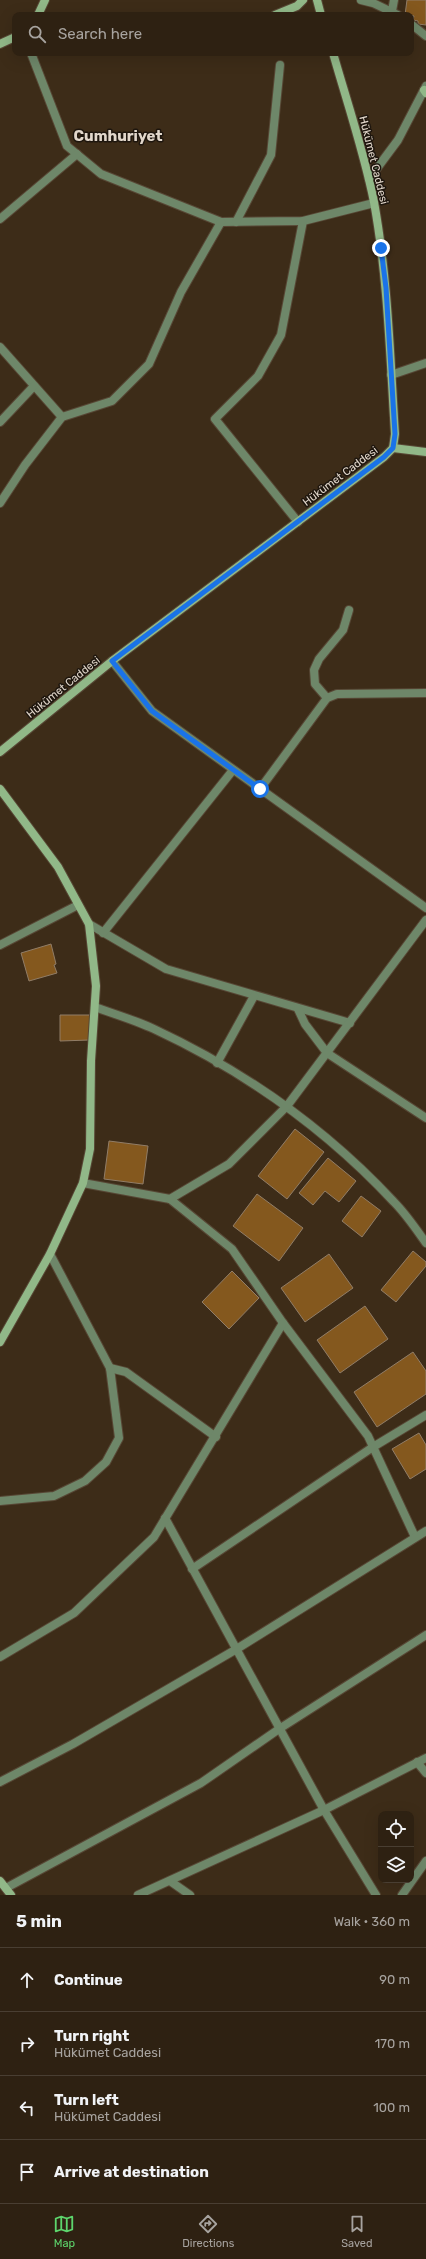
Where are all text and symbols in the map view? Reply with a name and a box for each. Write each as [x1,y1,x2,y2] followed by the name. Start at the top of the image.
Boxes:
[12,12,414,56] search box
[26,23,48,45] icon: search
[58,25,142,43] text: Search here
[356,115,391,206] street label: Hükümet Caddesi
[74,127,162,145] district label: Cumhuriyet
[372,239,390,257] route end
[300,444,380,509] street label: Hükümet Caddesi
[24,654,103,721] street label: Hükümet Caddesi
[251,780,269,798] route start
[378,1811,414,1883] map controls
[378,1811,414,1847] button: locate
[378,1847,414,1883] button: layers
[16,1911,62,1931] text: 5 min
[334,1914,410,1929] text: Walk · 360 m
[16,1969,38,1991] icon: ahead
[54,1971,123,1989] text: Continue
[379,1972,410,1987] text: 90 m
[54,2027,129,2045] text: Turn right
[16,2033,38,2055] icon: right
[375,2036,410,2051] text: 170 m
[54,2045,161,2060] text: Hükümet Caddesi
[54,2091,119,2109] text: Turn left
[16,2097,38,2119] icon: left
[373,2100,410,2115] text: 100 m
[54,2109,161,2124] text: Hükümet Caddesi
[16,2161,38,2183] icon: arrive
[54,2163,209,2181] text: Arrive at destination
[53,2213,75,2250] tab: Map
[182,2213,234,2250] tab: Directions
[341,2213,373,2250] tab: Saved

